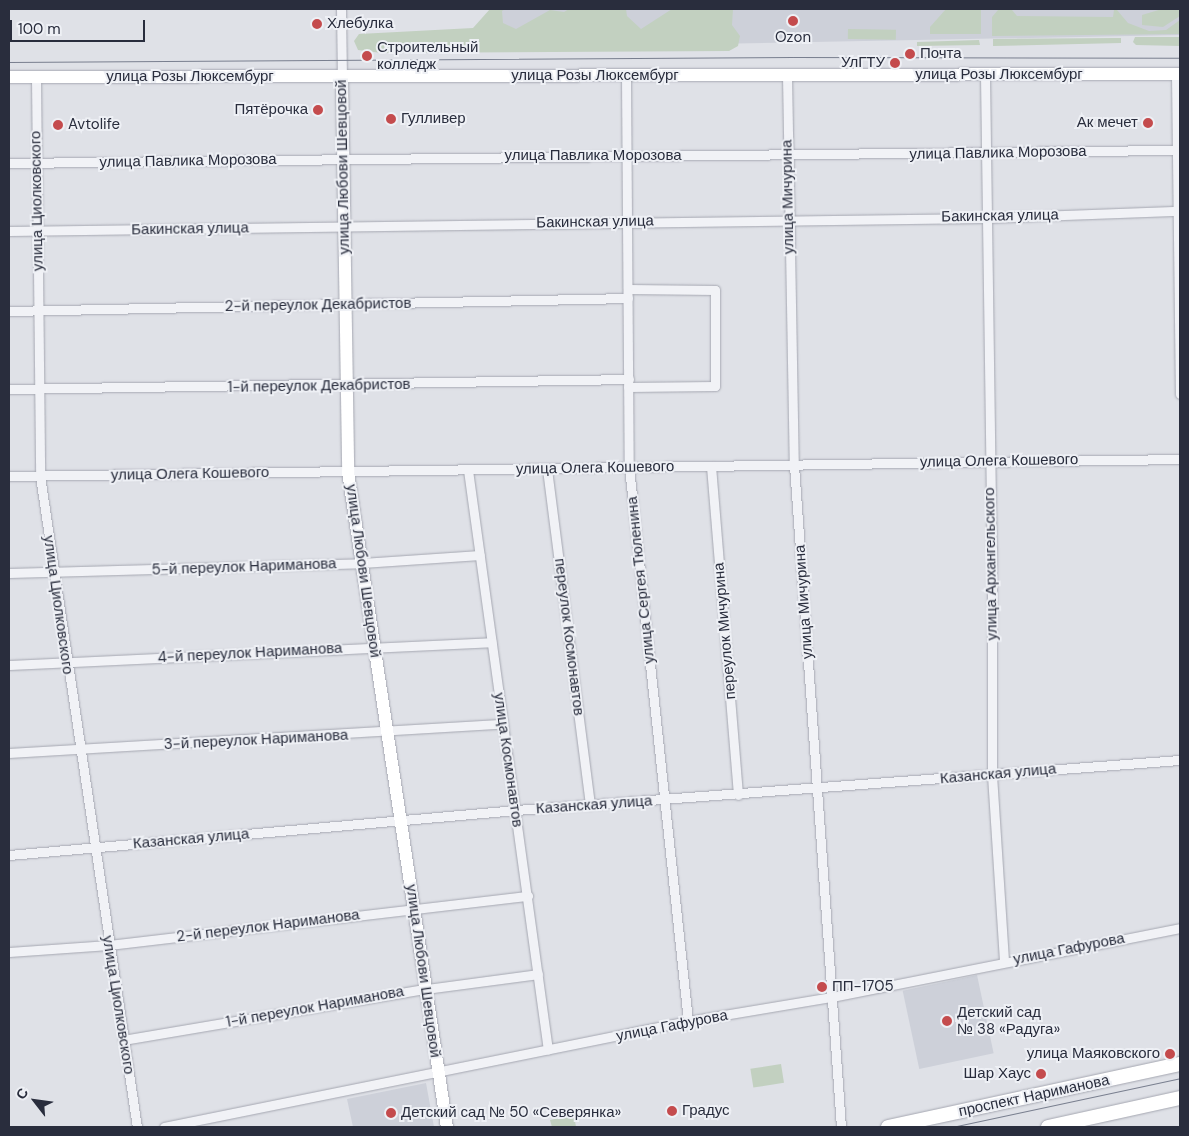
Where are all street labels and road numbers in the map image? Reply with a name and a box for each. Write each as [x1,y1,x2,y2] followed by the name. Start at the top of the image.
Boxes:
[915,66,1083,84] street label: улица Розы Люксембург
[511,67,679,85] street label: улица Розы Люксембург
[106,68,274,86] street label: улица Розы Люксембург
[332,79,354,255] street label: улица Любови Шевцовой
[27,131,47,271] street label: улица Циолковского
[778,140,798,254] street label: улица Мичурина
[909,142,1087,164] street label: улица Павлика Морозова
[504,147,682,165] street label: улица Павлика Морозова
[99,150,277,172] street label: улица Павлика Морозова
[941,206,1059,226] street label: Бакинская улица
[536,212,654,232] street label: Бакинская улица
[131,219,249,239] street label: Бакинская улица
[225,294,411,316] street label: 2-й переулок Декабристов
[228,375,410,397] street label: 1-й переулок Декабристов
[920,451,1078,471] street label: улица Олега Кошевого
[516,458,674,478] street label: улица Олега Кошевого
[111,464,269,484] street label: улица Олега Кошевого
[342,483,384,659] street label: улица Любови Шевцовой
[981,487,1001,641] street label: улица Архангельского
[623,495,659,665] street label: улица Сергея Тюленина
[39,534,77,676] street label: улица Циолковского
[791,544,817,660] street label: улица Мичурина
[151,555,337,579] street label: 5-й переулок Нариманова
[550,557,588,717] street label: переулок Космонавтов
[710,562,740,700] street label: переулок Мичурина
[157,639,343,667] street label: 4-й переулок Нариманова
[490,692,526,828] street label: улица Космонавтов
[163,726,349,754] street label: 3-й переулок Нариманова
[939,760,1057,788] street label: Казанская улица
[535,792,653,818] street label: Казанская улица
[132,825,250,853] street label: Казанская улица
[402,883,444,1059] street label: улица Любови Шевцовой
[175,906,361,946] street label: 2-й переулок Нариманова
[1012,929,1126,969] street label: улица Гафурова
[98,934,138,1076] street label: улица Циолковского
[225,982,405,1032] street label: 1-й переулок Нариманова
[615,1006,729,1046] street label: улица Гафурова
[957,1071,1111,1121] street label: проспект Нариманова

